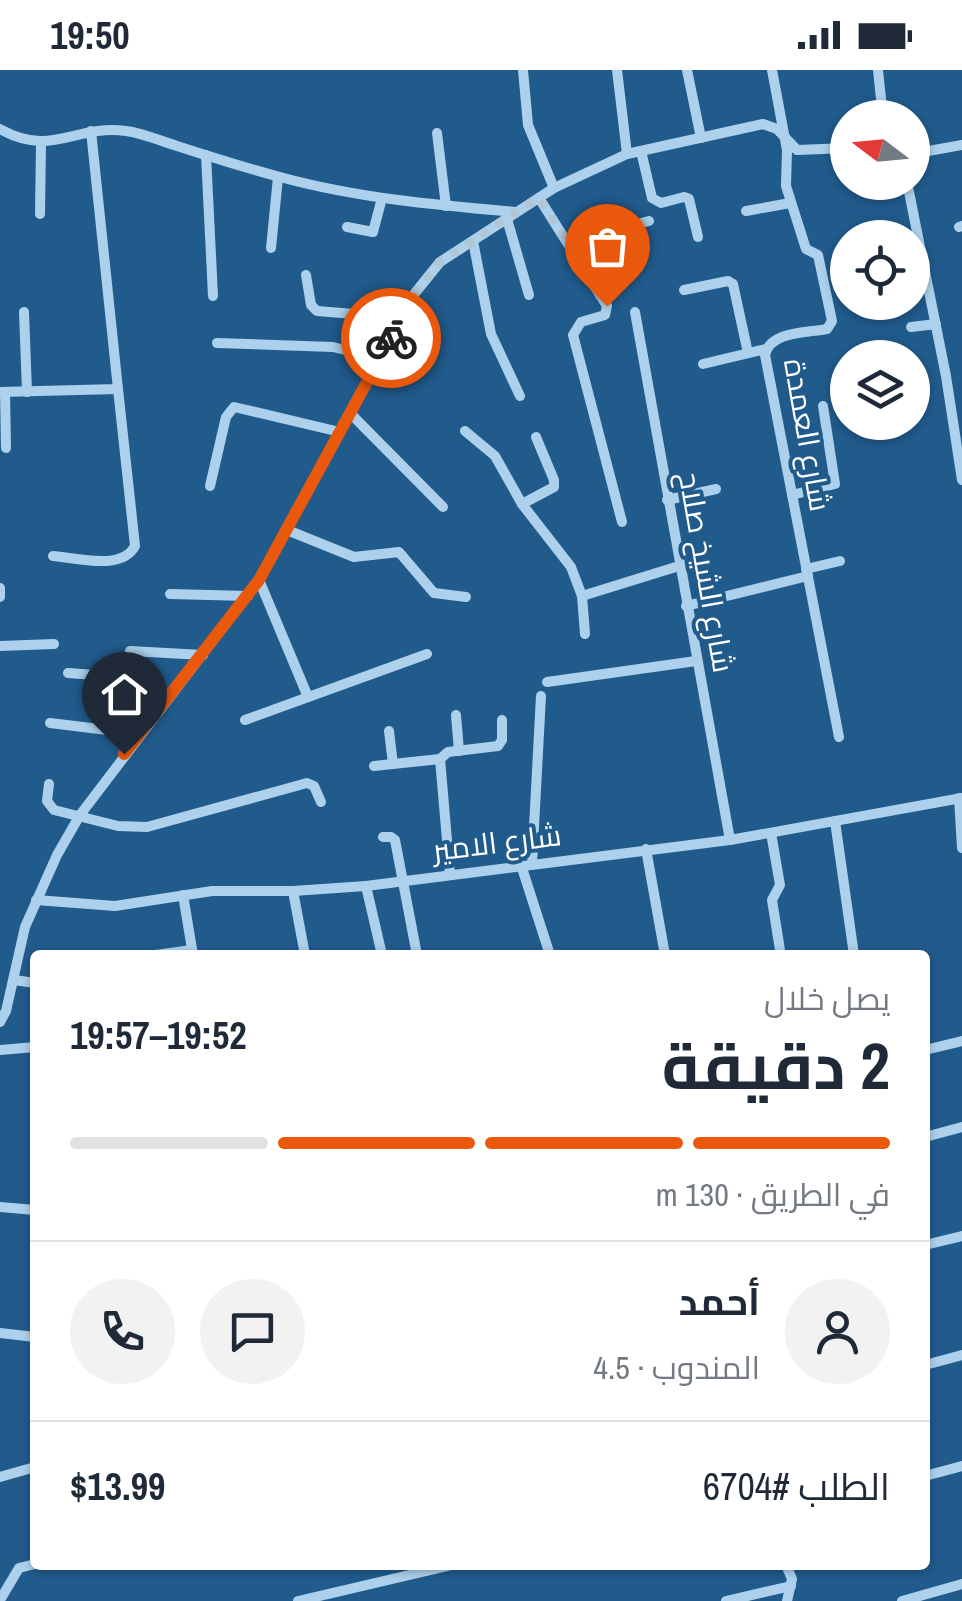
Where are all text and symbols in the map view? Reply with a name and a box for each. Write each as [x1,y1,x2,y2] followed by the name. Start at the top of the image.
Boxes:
[50,10,130,61] text: 19:50
[830,100,930,200] north arrow
[830,100,930,440] map controls
[565,204,650,307] pin
[580,219,635,274] icon: bag
[830,220,930,320] button: locate
[341,288,441,388] courier
[364,311,419,366] icon: bike
[830,340,930,440] button: layers
[774,355,841,514] street label: شارع العمدة
[669,468,744,676] street label: شارع الشيخ صلاح
[82,652,167,755] pin
[97,667,152,722] icon: home
[428,814,564,871] street label: شارع الامير
[764,977,890,1020] text: يصل خلال
[70,1010,247,1061] text: 19:52–19:57
[662,1022,890,1109] text: 2 دقيقة
[656,1173,890,1216] text: في الطريق · 130 m
[679,1276,760,1327] text: أحمد
[70,1279,175,1384] button: phone
[200,1279,305,1384] button: chat
[785,1279,890,1384] button: person
[593,1346,760,1389] text: المندوب · 4.5
[70,1461,165,1512] text: $13.99
[703,1461,890,1512] text: الطلب #6704

